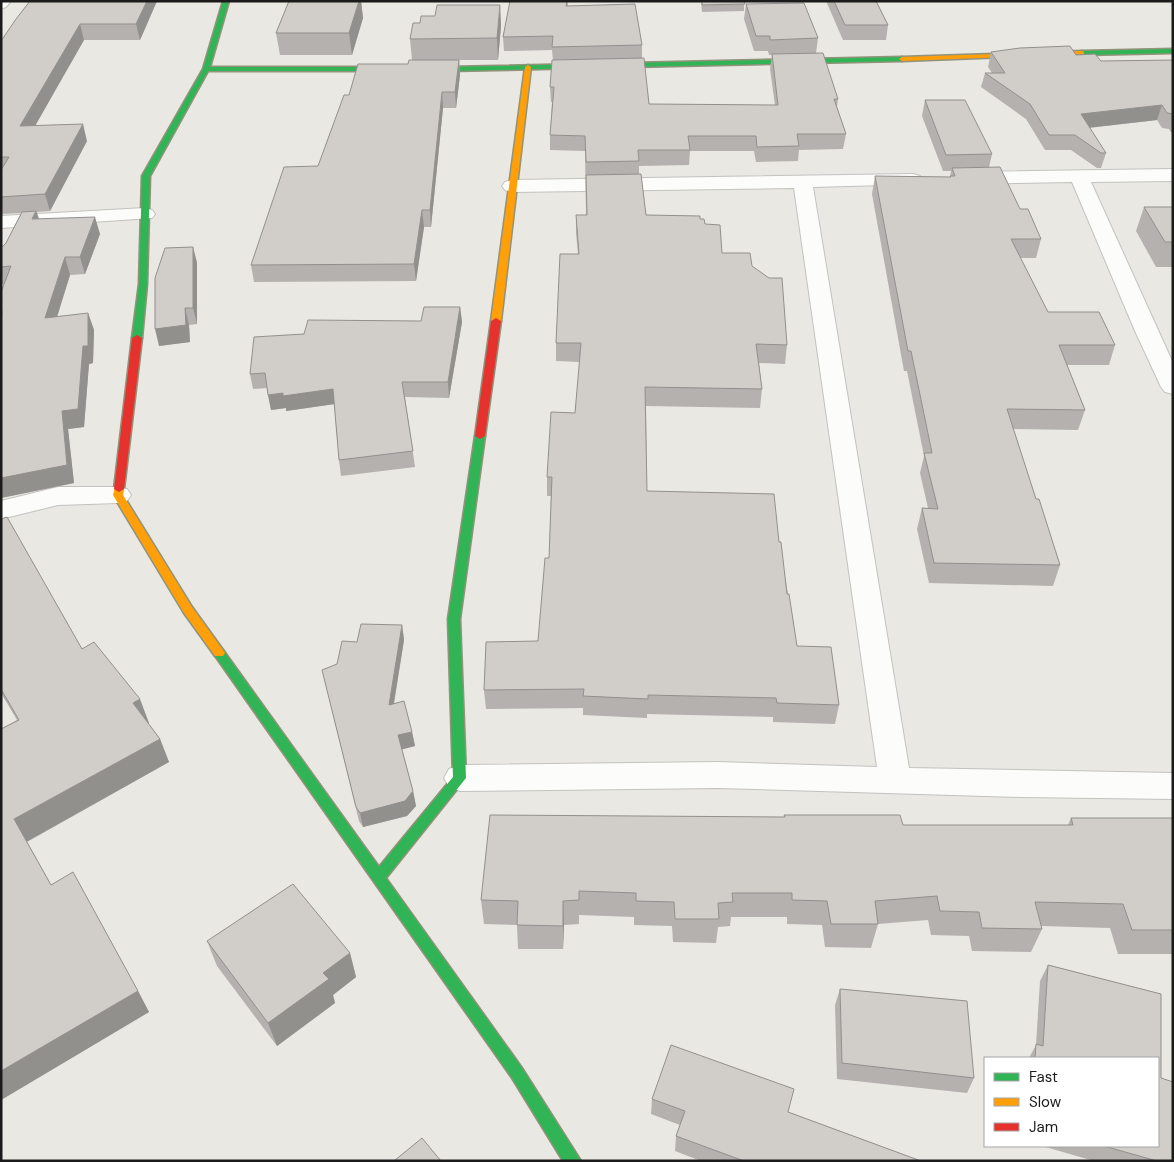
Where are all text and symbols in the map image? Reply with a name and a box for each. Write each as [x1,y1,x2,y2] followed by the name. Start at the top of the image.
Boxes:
[984,1057,1159,1147] legend
[1029,1067,1058,1087] text: Fast
[1029,1092,1062,1112] text: Slow
[1029,1117,1058,1137] text: Jam

